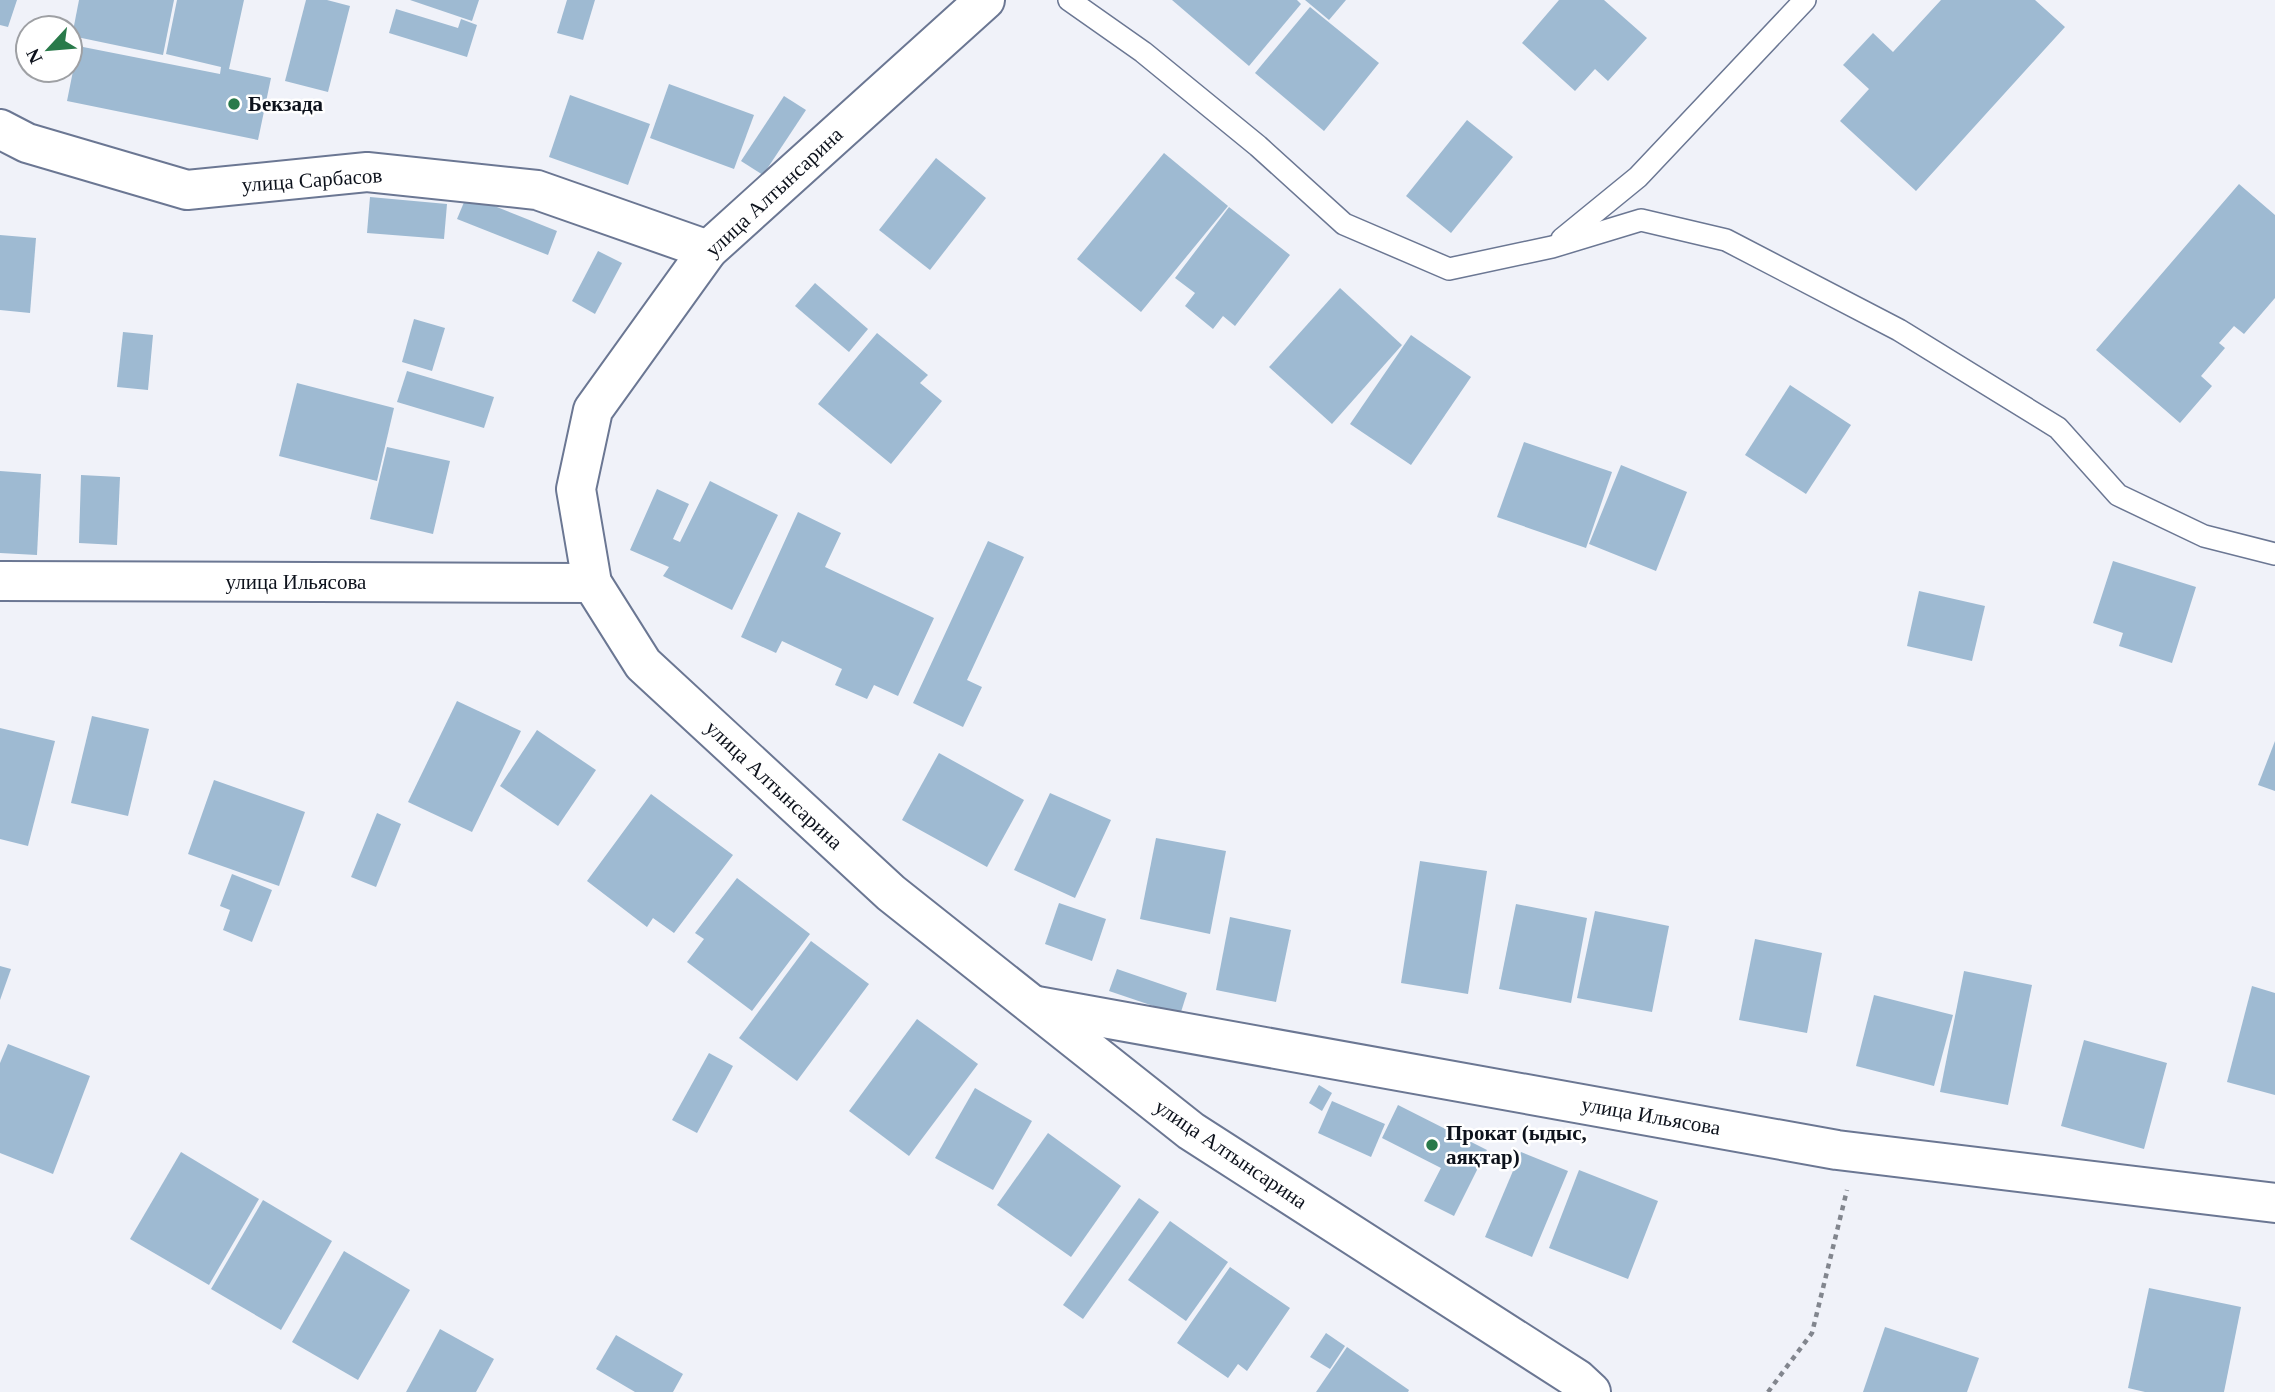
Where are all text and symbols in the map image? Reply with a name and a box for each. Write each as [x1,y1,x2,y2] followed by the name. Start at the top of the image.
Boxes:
[14,14,84,84] north arrow
[22,45,47,67] text: N
[248,92,324,116] place label: Бекзада
[226,96,242,112] marker: Бекзада
[701,122,848,262] street label: улица Алтынсарина
[241,163,383,197] street label: улица Сарбасов
[226,570,367,594] street label: улица Ильясова
[701,715,848,855] street label: улица Алтынсарина
[1580,1092,1723,1140] street label: улица Ильясова
[1150,1094,1312,1214] street label: улица Алтынсарина
[1446,1121,1587,1169] place label: Прокат (ыдыс, аяқтар)
[1424,1137,1440,1153] marker: Прокат (ыдыс, аяқтар)

